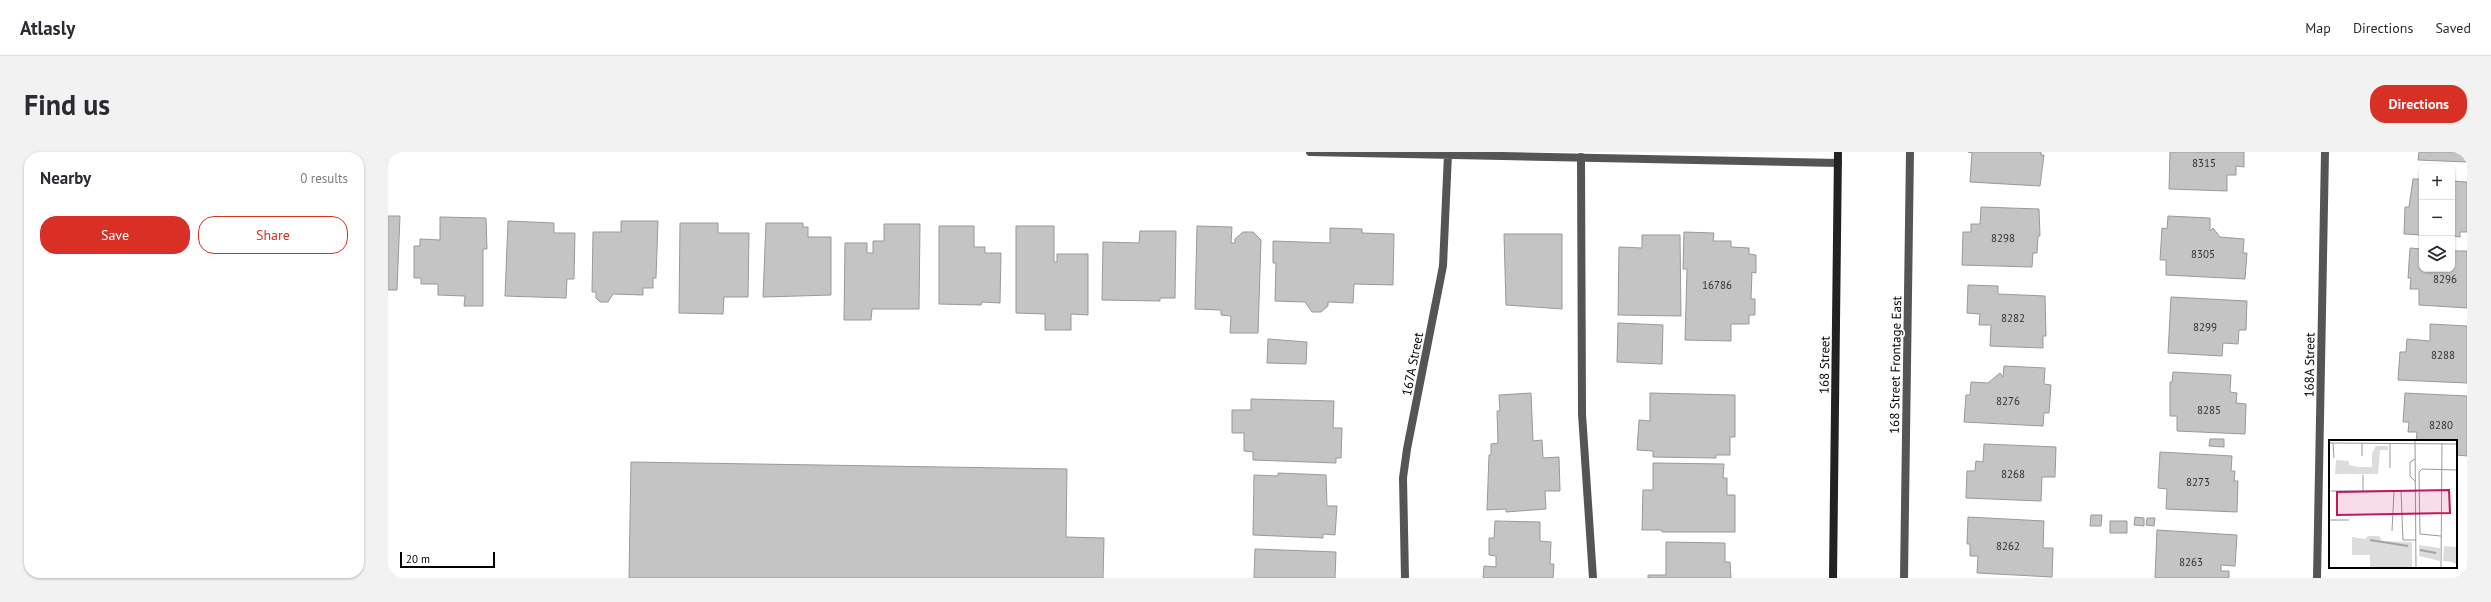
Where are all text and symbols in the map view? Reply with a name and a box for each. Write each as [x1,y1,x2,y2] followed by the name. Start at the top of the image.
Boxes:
[20,16,75,40] text: Atlasly
[2305,19,2331,37] text: Map
[2353,19,2413,37] text: Directions
[2435,19,2471,37] text: Saved
[2370,85,2467,123] button: Directions
[24,86,110,123] text: Find us
[2192,156,2216,170] house number: 8315
[2419,164,2455,272] map controls
[2419,164,2455,200] button: +
[40,167,91,189] text: Nearby
[300,170,348,187] text: 0 results
[2419,200,2455,236] button: −
[40,216,190,254] button: Save
[198,216,348,254] button: Share
[1991,231,2015,245] house number: 8298
[2419,236,2455,272] button: layers
[2191,247,2215,261] house number: 8305
[2433,272,2457,286] house number: 8296
[1702,278,1732,292] house number: 16786
[1886,295,1905,434] street label: 168 Street Frontage East
[2001,311,2025,325] house number: 8282
[2193,320,2217,334] house number: 8299
[1398,330,1427,397] street label: 167A Street
[2300,332,2319,398] street label: 168A Street
[1815,335,1834,394] street label: 168 Street
[2431,348,2455,362] house number: 8288
[1996,394,2020,408] house number: 8276
[2197,403,2221,417] house number: 8285
[2429,418,2453,432] house number: 8280
[2329,440,2457,568] inset map
[2001,467,2025,481] house number: 8268
[2186,475,2210,489] house number: 8273
[1996,539,2020,553] house number: 8262
[400,550,495,569] scale bar
[406,552,430,566] text: 20 m
[2179,555,2203,569] house number: 8263

